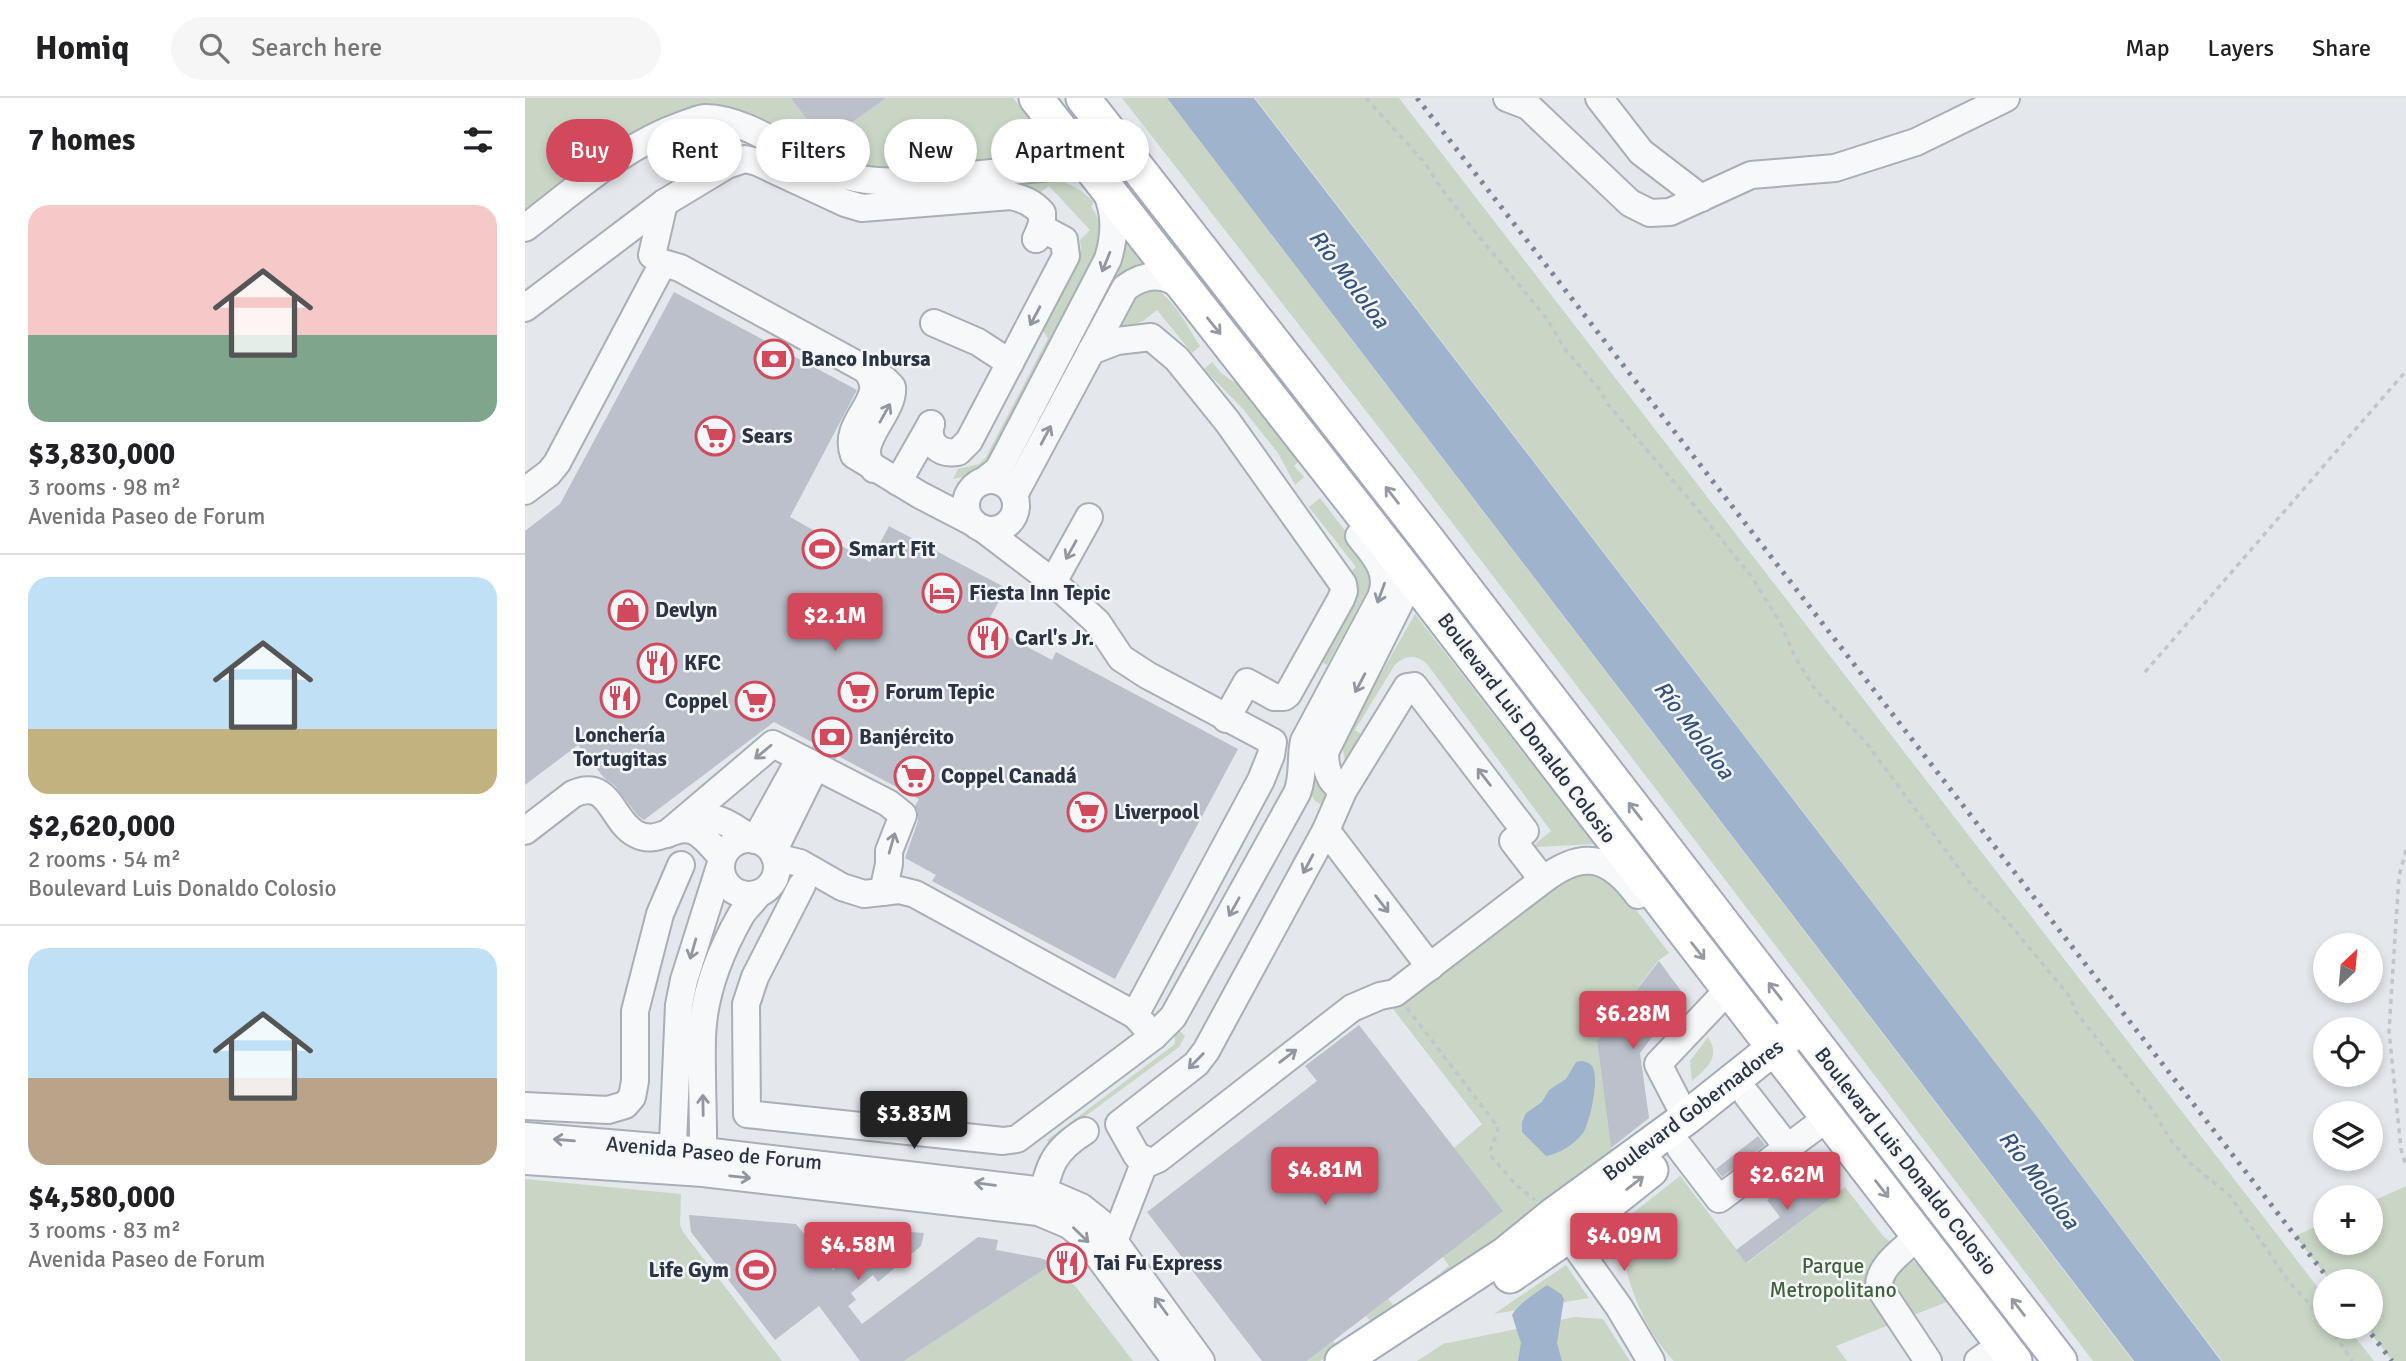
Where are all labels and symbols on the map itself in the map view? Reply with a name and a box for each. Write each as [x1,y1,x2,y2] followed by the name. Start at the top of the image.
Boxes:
[1302,224,1396,335] water label: Río Mololoa
[1098,250,1111,272] one-way arrow
[1027,305,1041,326] one-way arrow
[1206,316,1221,334] one-way arrow
[753,338,795,380] bank icon: Banco Inbursa
[801,346,931,372] place label: Banco Inbursa
[878,404,892,424] one-way arrow
[694,415,736,457] supermarket icon: Sears
[742,423,793,449] place label: Sears
[1040,426,1054,446] one-way arrow
[1385,486,1400,504] one-way arrow
[801,528,843,570] sports icon: Smart Fit
[849,536,935,562] place label: Smart Fit
[1064,539,1078,559] one-way arrow
[921,572,963,614] hotel icon: Fiesta Inn Tepic
[969,580,1111,606] place label: Fiesta Inn Tepic
[1374,582,1386,604] one-way arrow
[607,589,649,631] shop icon: Devlyn
[786,594,884,653] pin: $2.1M
[655,597,718,623] place label: Devlyn
[1432,608,1622,848] street label: Boulevard Luis Donaldo Colosio
[967,617,1009,659] restaurant icon: Carl's Jr.
[1015,625,1094,651] place label: Carl's Jr.
[636,642,678,684] restaurant icon: KFC
[684,650,721,676] place label: KFC
[837,671,879,713] supermarket icon: Forum Tepic
[1353,672,1366,693] one-way arrow
[1647,675,1741,786] water label: Río Mololoa
[599,677,641,719] restaurant icon: Lonchería Tortugitas
[885,679,995,705] place label: Forum Tepic
[734,680,776,722] supermarket icon: Coppel
[665,688,728,714] place label: Coppel
[811,716,853,758] bank icon: Banjército
[573,722,667,772] place label: Lonchería Tortugitas
[859,724,954,750] place label: Banjército
[755,744,773,760] one-way arrow
[893,755,935,797] supermarket icon: Coppel Canadá
[941,763,1077,789] place label: Coppel Canadá
[1476,768,1491,787] one-way arrow
[1066,791,1108,833] supermarket icon: Liverpool
[1114,799,1200,825] place label: Liverpool
[1627,803,1643,821] one-way arrow
[887,833,900,855] one-way arrow
[1300,853,1314,873] one-way arrow
[1375,894,1390,913] one-way arrow
[1227,896,1240,917] one-way arrow
[2313,933,2383,1003] north arrow
[686,938,699,960] one-way arrow
[1691,941,1706,960] one-way arrow
[1767,982,1782,1000] one-way arrow
[1576,992,1690,1051] pin: $6.28M
[1597,1034,1789,1186] street label: Boulevard Gobernadores
[1809,1042,2003,1280] street label: Boulevard Luis Donaldo Colosio
[1279,1049,1297,1064] one-way arrow
[1188,1053,1205,1070] one-way arrow
[857,1091,971,1151] pin: $3.83M
[696,1094,710,1117] one-way arrow
[1992,1125,2086,1236] water label: Río Mololoa
[605,1131,823,1175] street label: Avenida Paseo de Forum
[553,1133,576,1146] one-way arrow
[1268,1148,1382,1207] pin: $4.81M
[1730,1152,1844,1212] pin: $2.62M
[728,1171,750,1184] one-way arrow
[1626,1175,1644,1190] one-way arrow
[974,1177,997,1190] one-way arrow
[1875,1179,1890,1198] one-way arrow
[1567,1214,1681,1273] pin: $4.09M
[801,1222,915,1282] pin: $4.58M
[1072,1227,1089,1244] one-way arrow
[1046,1242,1088,1284] restaurant icon: Tai Fu Express
[735,1249,777,1291] sports icon: Life Gym
[1094,1250,1222,1276] place label: Tai Fu Express
[1769,1253,1897,1303] park label: Parque Metropolitano
[649,1257,729,1283] place label: Life Gym
[1153,1297,1168,1316] one-way arrow
[2011,1298,2026,1317] one-way arrow

